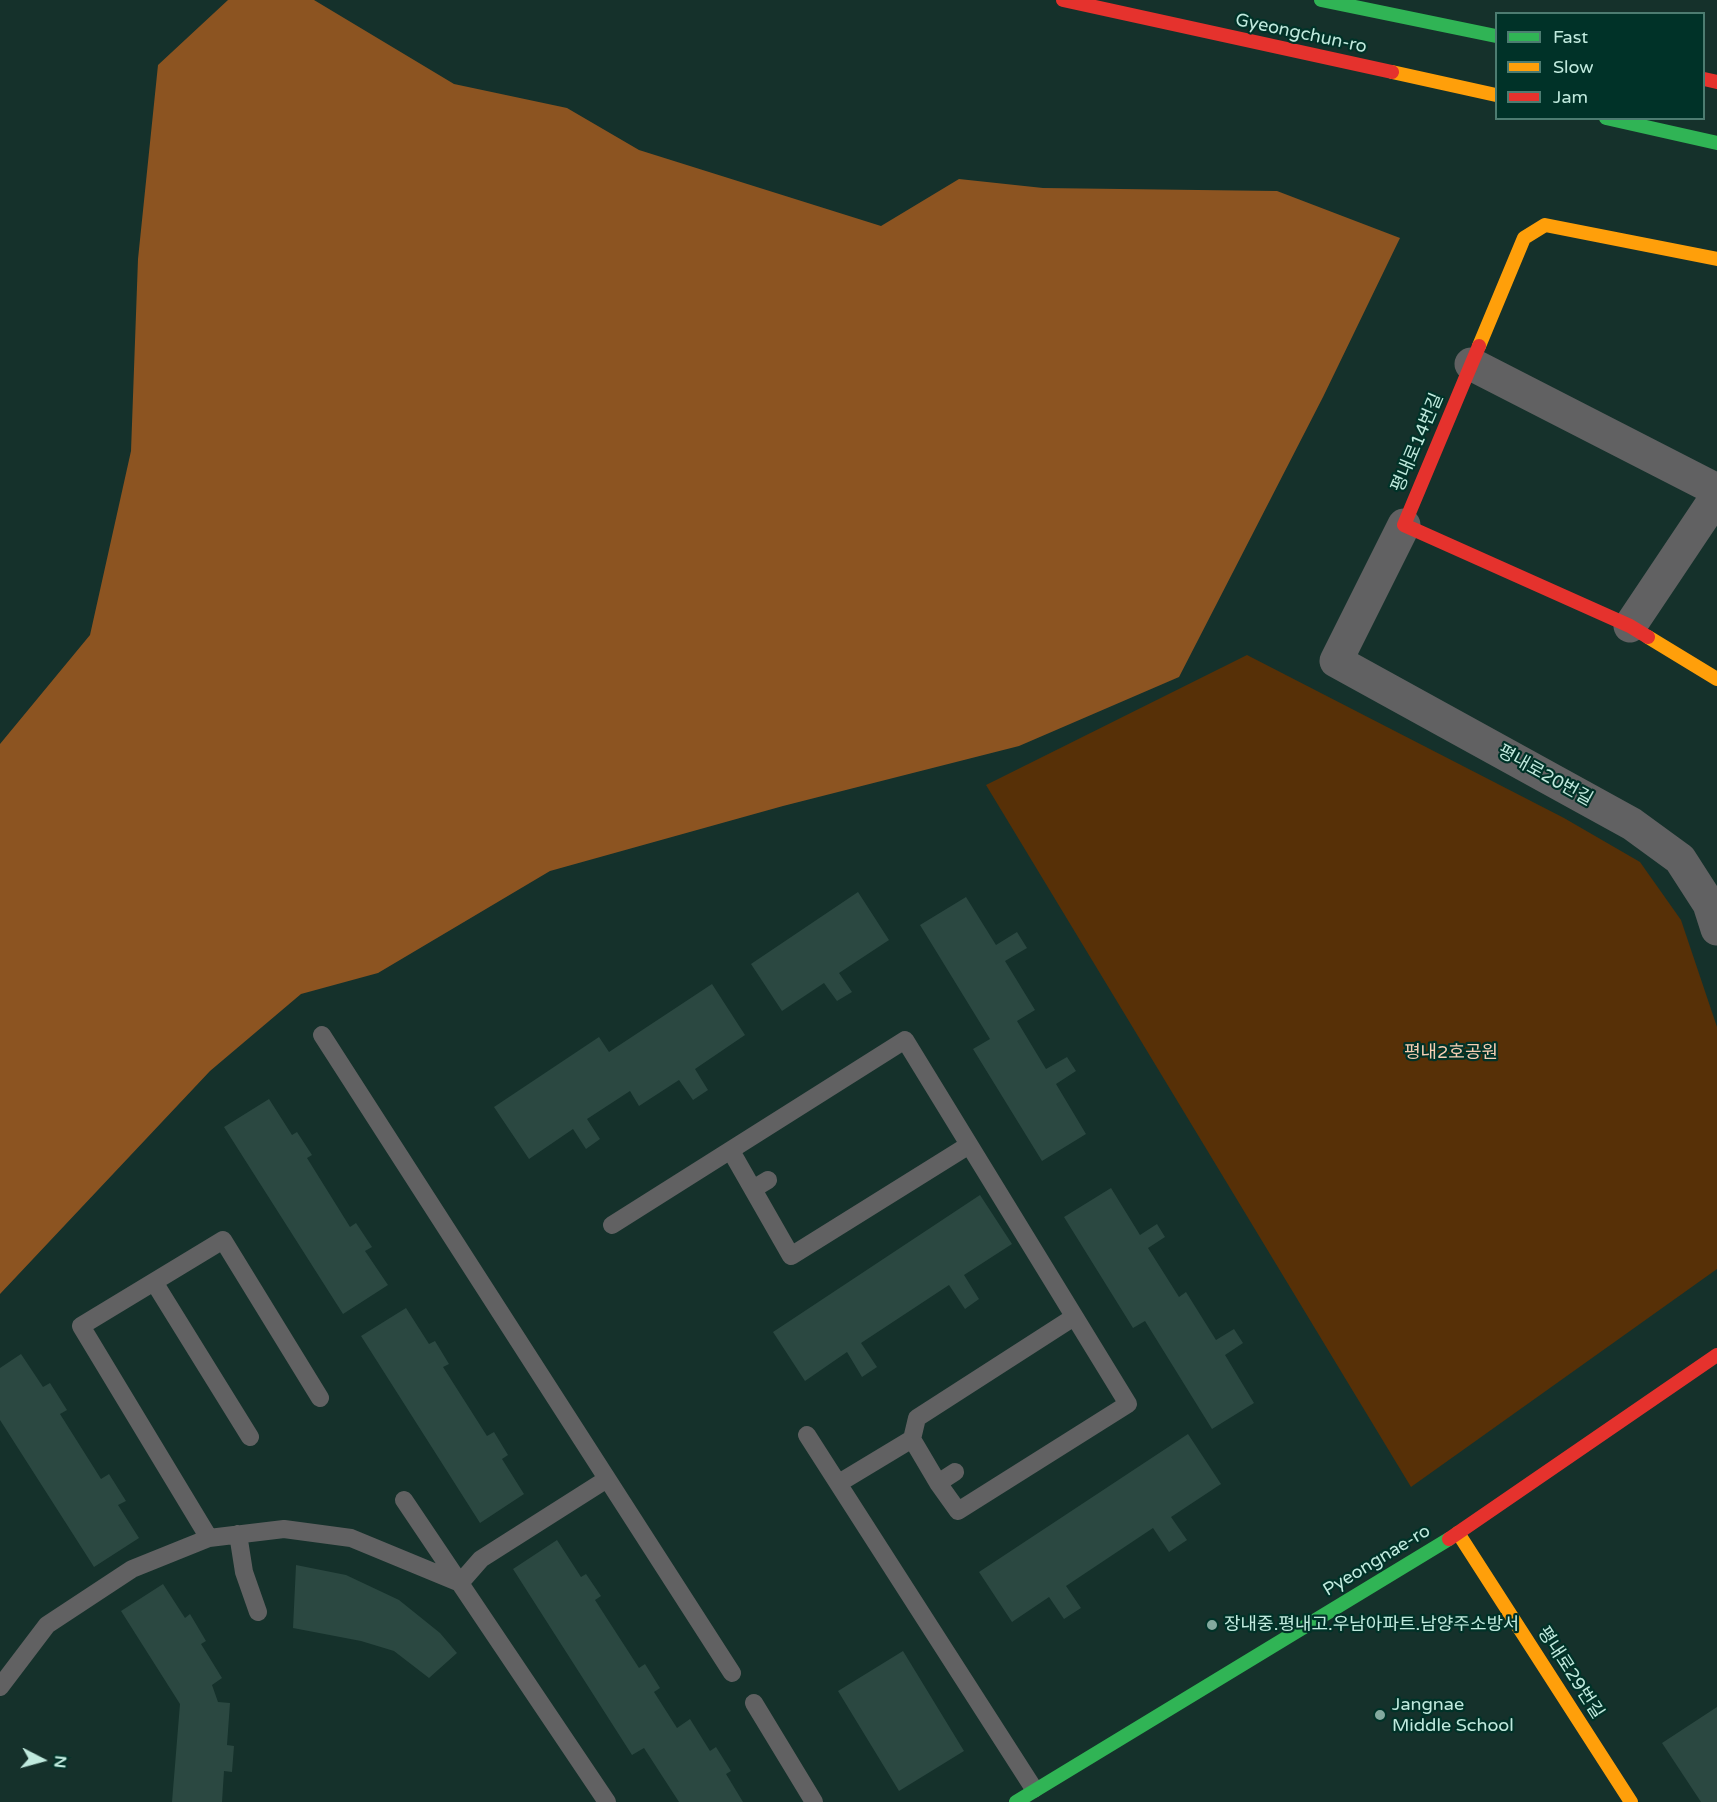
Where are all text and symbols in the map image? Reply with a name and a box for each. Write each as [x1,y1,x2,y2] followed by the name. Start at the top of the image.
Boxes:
[1233,10,1369,58] street label: Gyeongchun-ro
[1495,12,1705,120] legend
[1553,26,1588,48] text: Fast
[1553,56,1594,78] text: Slow
[1553,86,1588,108] text: Jam
[1387,390,1449,496] street label: 평내로14번길
[1494,741,1596,811] street label: 평내로20번길
[1404,1042,1498,1064] park label: 평내2호공원
[1319,1521,1435,1601] street label: Pyeongnae-ro
[1224,1614,1520,1636] place label: 장내중.평내고.우남아파트.남양주소방서
[1205,1618,1219,1632] marker: 장내중.평내고.우남아파트.남양주소방서
[1532,1623,1608,1723] street label: 평내로29번길
[1392,1694,1514,1736] place label: Jangnae Middle School
[1373,1708,1387,1722] marker: Jangnae Middle School
[12,1730,72,1790] north arrow
[49,1754,71,1769] text: N

